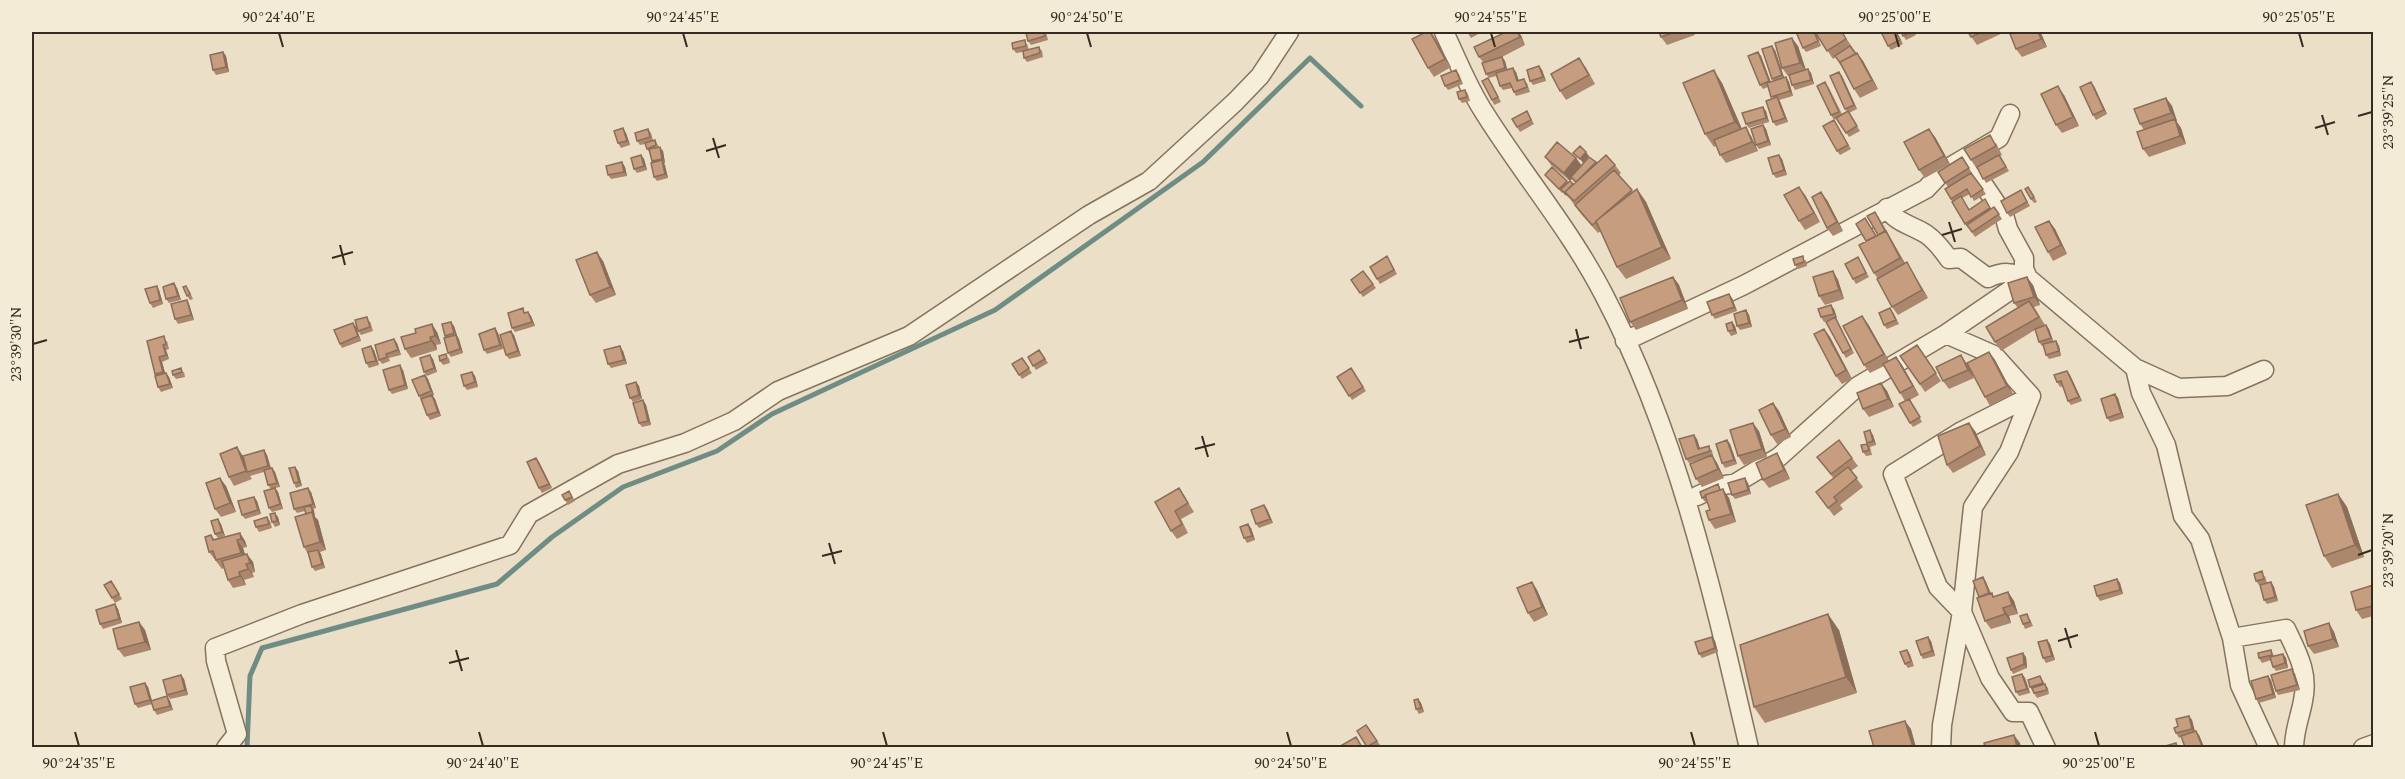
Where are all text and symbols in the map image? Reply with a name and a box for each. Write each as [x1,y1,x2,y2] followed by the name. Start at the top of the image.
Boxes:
[243,6,315,29] text: 90°24'40"E
[647,6,719,29] text: 90°24'45"E
[1051,6,1123,29] text: 90°24'50"E
[1455,6,1527,29] text: 90°24'55"E
[1859,6,1931,29] text: 90°25'00"E
[2263,6,2335,29] text: 90°25'05"E
[2377,74,2400,150] text: 23°39'25"N
[5,306,28,382] text: 23°39'30"N
[2377,512,2400,588] text: 23°39'20"N
[43,752,115,775] text: 90°24'35"E
[447,752,519,775] text: 90°24'40"E
[851,752,923,775] text: 90°24'45"E
[1255,752,1327,775] text: 90°24'50"E
[1659,752,1731,775] text: 90°24'55"E
[2063,752,2135,775] text: 90°25'00"E

